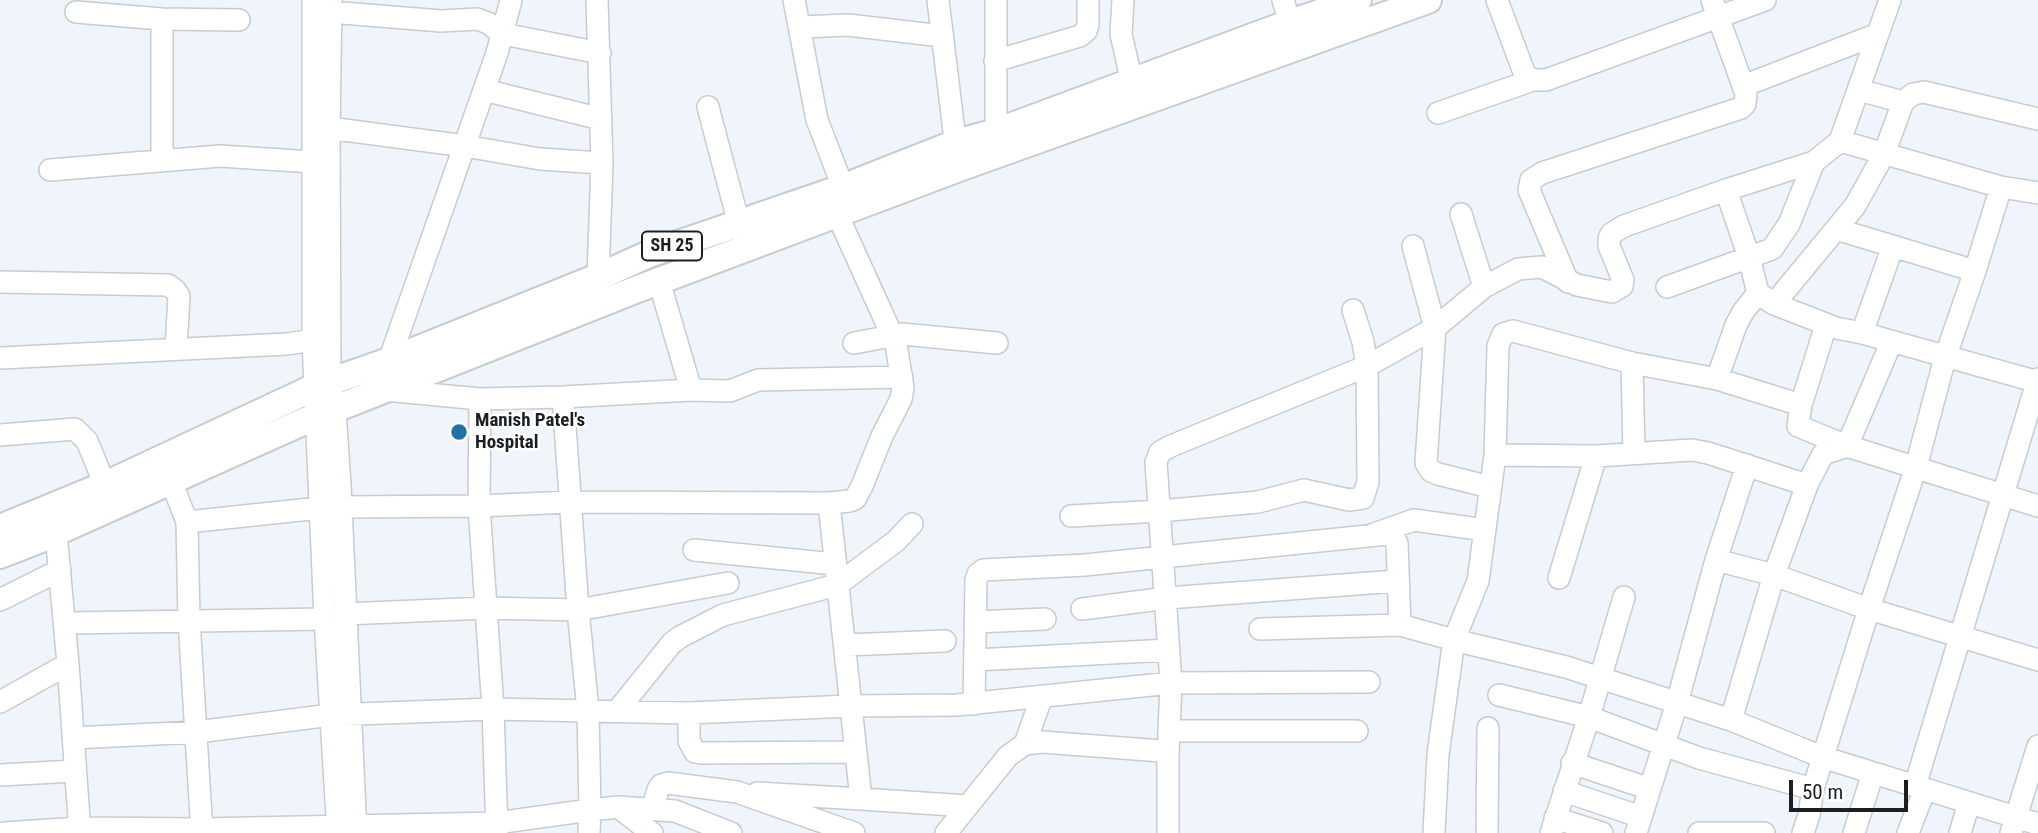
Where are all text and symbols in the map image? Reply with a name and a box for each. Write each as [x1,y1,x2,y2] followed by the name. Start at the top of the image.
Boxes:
[642,232,702,260] road number: SH 25
[475,410,585,454] place label: Manish Patel's Hospital
[449,422,469,442] marker: Manish Patel's Hospital
[1793,766,1912,810] scale bar
[1802,780,1843,804] text: 50 m

